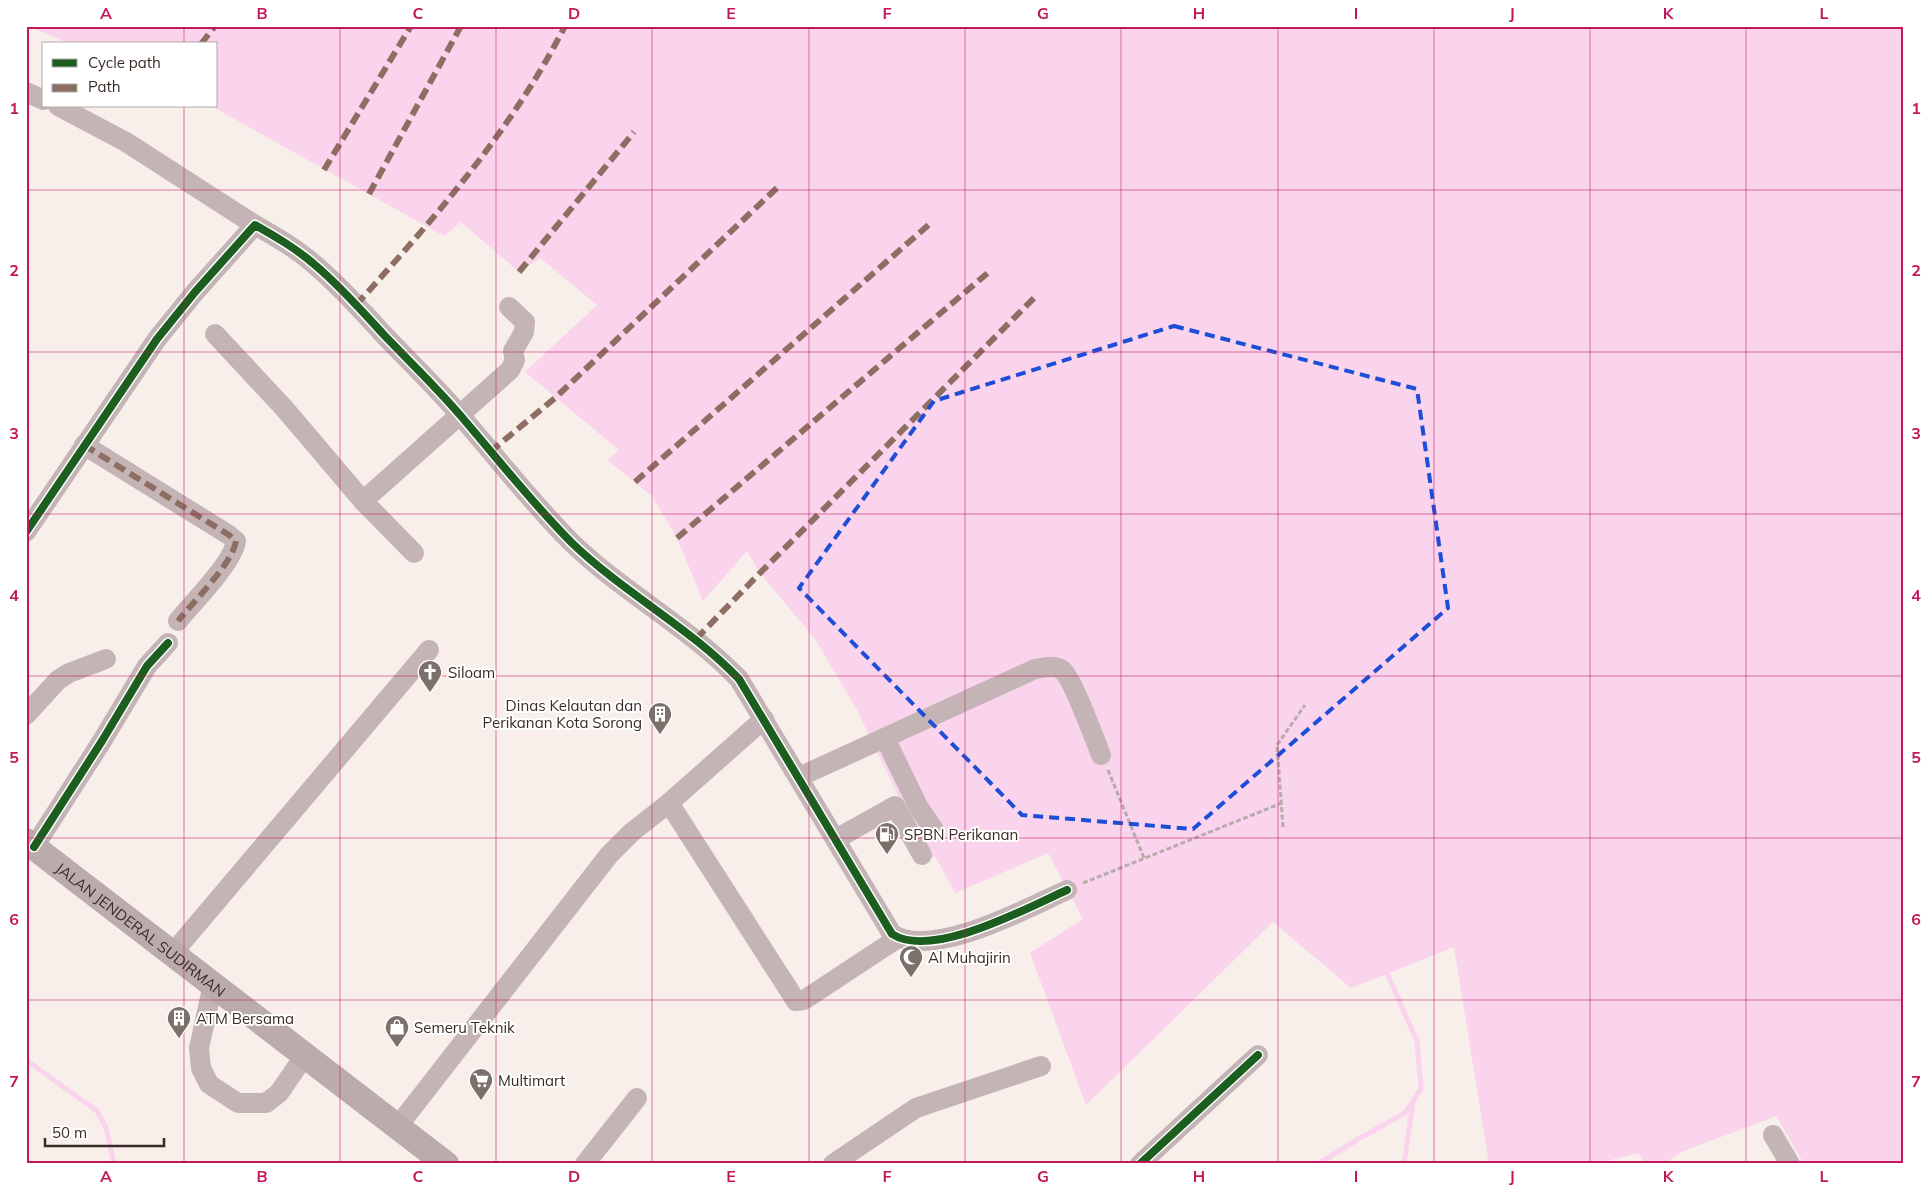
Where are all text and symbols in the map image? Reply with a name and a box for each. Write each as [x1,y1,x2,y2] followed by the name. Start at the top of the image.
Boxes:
[100,3,112,23] text: A
[256,3,268,23] text: B
[413,3,424,23] text: C
[568,3,580,23] text: D
[726,3,736,23] text: E
[882,3,892,23] text: F
[1037,3,1049,23] text: G
[1193,3,1205,23] text: H
[1354,3,1358,23] text: I
[1509,3,1515,23] text: J
[1663,3,1675,23] text: K
[1820,3,1829,23] text: L
[42,42,218,108] legend
[88,53,161,72] text: Cycle path
[88,77,120,96] text: Path
[9,98,19,118] text: 1
[1911,98,1921,118] text: 1
[9,260,19,280] text: 2
[1911,260,1921,280] text: 2
[9,423,19,443] text: 3
[1911,423,1921,443] text: 3
[9,585,19,605] text: 4
[1911,585,1921,605] text: 4
[417,659,443,693] church icon: Siloam
[448,663,495,682] place label: Siloam
[483,696,642,732] place label: Dinas Kelautan dan Perikanan Kota Sorong
[647,701,673,735] building icon: Dinas Kelautan dan Perikanan Kota Sorong
[9,747,19,767] text: 5
[1911,747,1921,767] text: 5
[874,821,900,855] fuel station icon: SPBN Perikanan
[904,825,1018,844] place label: SPBN Perikanan
[52,858,230,1001] street label: JALAN JENDERAL SUDIRMAN
[9,909,19,929] text: 6
[1911,909,1921,929] text: 6
[898,944,924,978] mosque icon: Al Muhajirin
[928,948,1011,967] place label: Al Muhajirin
[166,1005,192,1039] building icon: ATM Bersama
[196,1009,294,1028] place label: ATM Bersama
[384,1014,410,1048] shop icon: Semeru Teknik
[414,1018,515,1037] place label: Semeru Teknik
[468,1067,494,1101] supermarket icon: Multimart
[9,1071,19,1091] text: 7
[498,1071,565,1090] place label: Multimart
[1911,1071,1921,1091] text: 7
[45,1115,164,1147] scale bar
[52,1123,87,1142] text: 50 m
[100,1166,112,1186] text: A
[256,1166,268,1186] text: B
[413,1166,424,1186] text: C
[568,1166,580,1186] text: D
[726,1166,736,1186] text: E
[882,1166,892,1186] text: F
[1037,1166,1049,1186] text: G
[1193,1166,1205,1186] text: H
[1354,1166,1358,1186] text: I
[1509,1166,1515,1186] text: J
[1663,1166,1675,1186] text: K
[1820,1166,1829,1186] text: L

